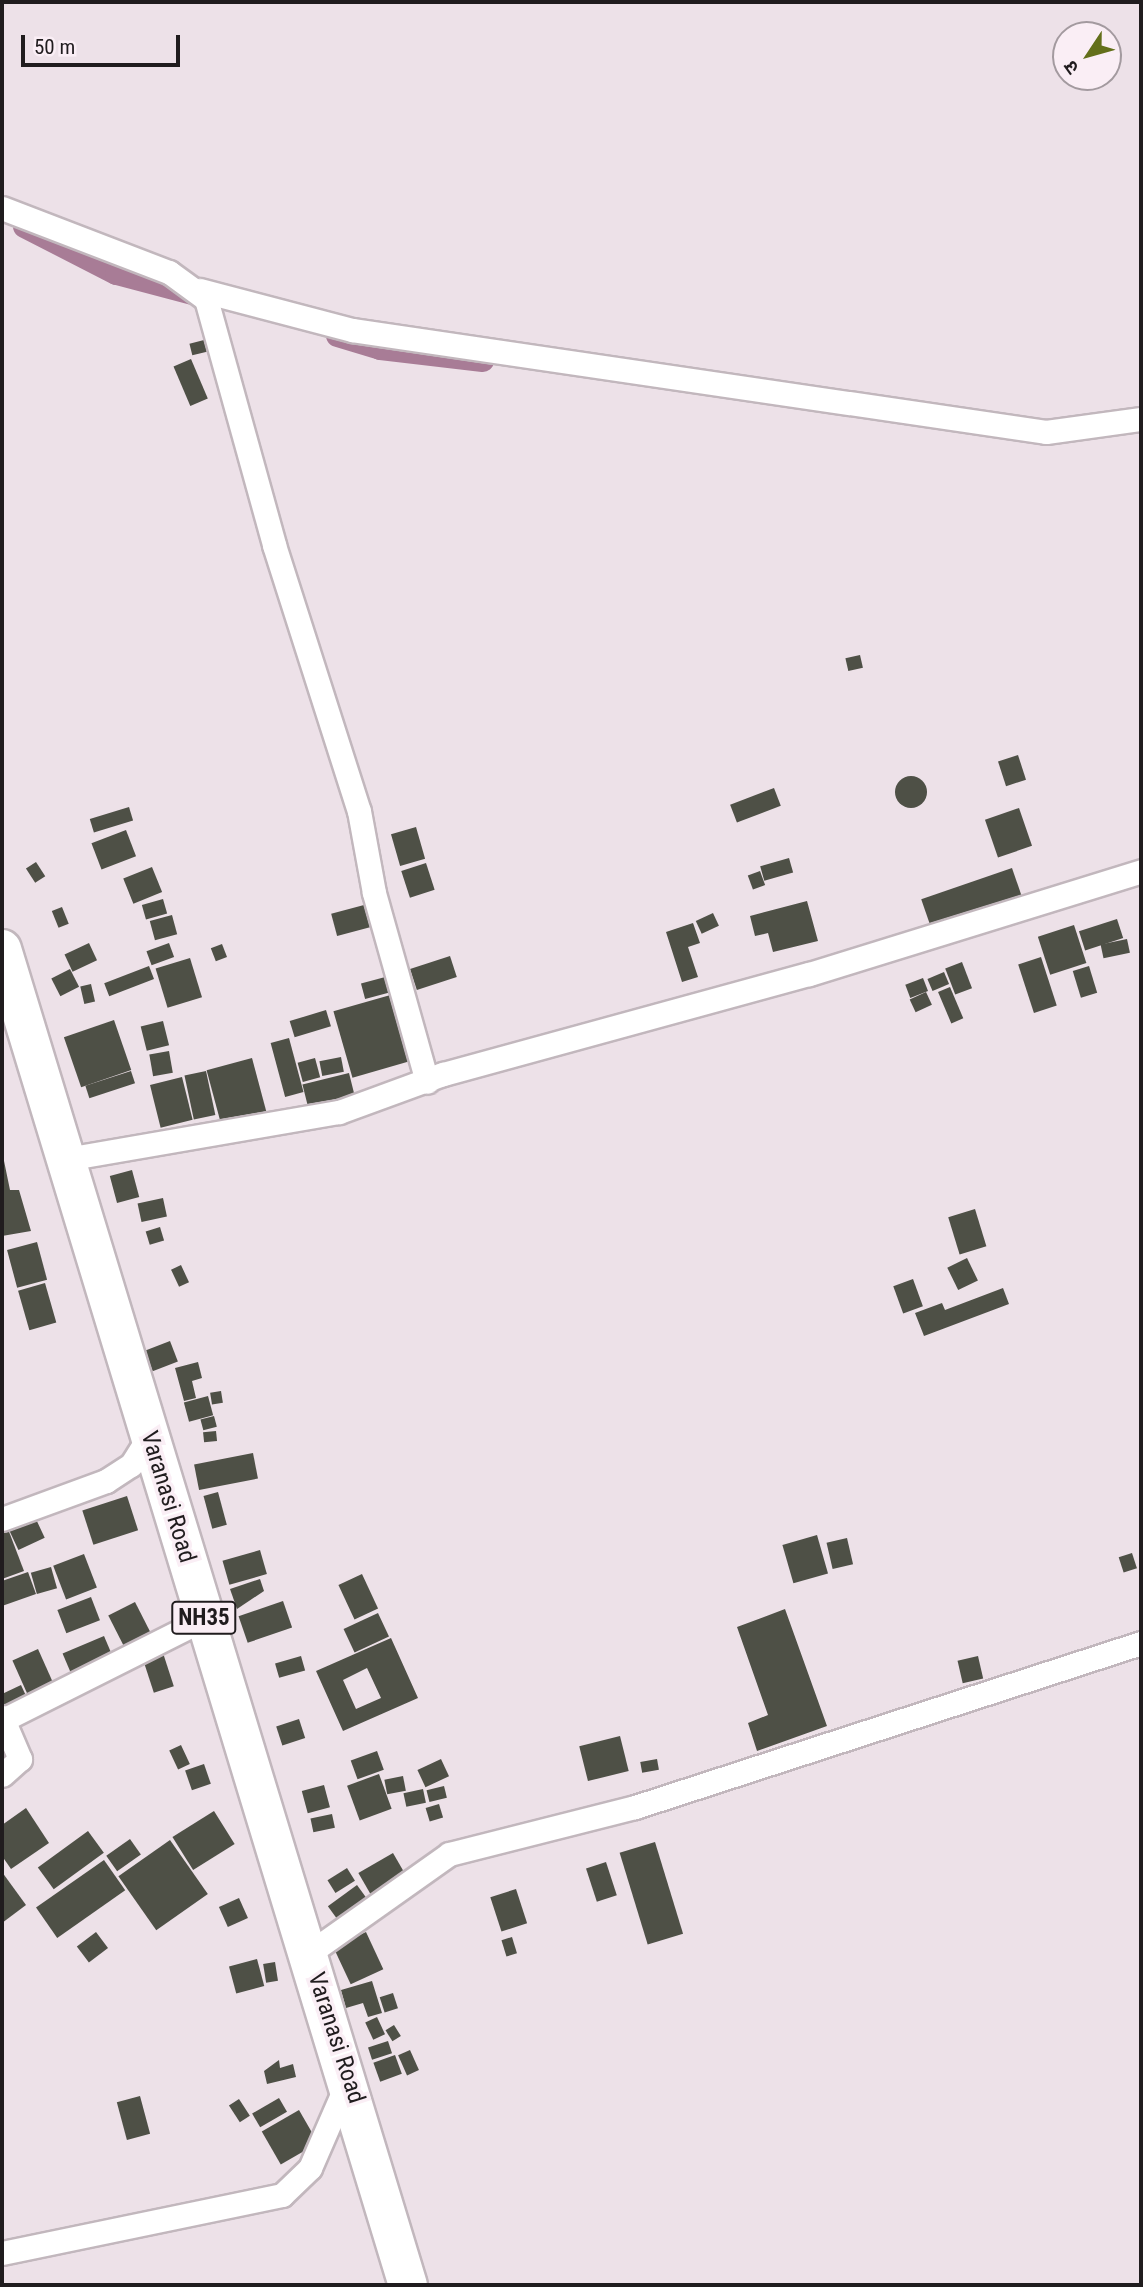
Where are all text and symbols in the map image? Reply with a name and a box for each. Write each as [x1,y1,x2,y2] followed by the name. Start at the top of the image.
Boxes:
[24,21,184,65] scale bar
[1052,21,1122,91] north arrow
[34,35,75,59] text: 50 m
[1059,56,1084,79] text: उ
[134,1428,202,1566] street label: Varanasi Road
[171,1598,237,1638] road number: NH35
[301,1969,371,2107] street label: Varanasi Road

